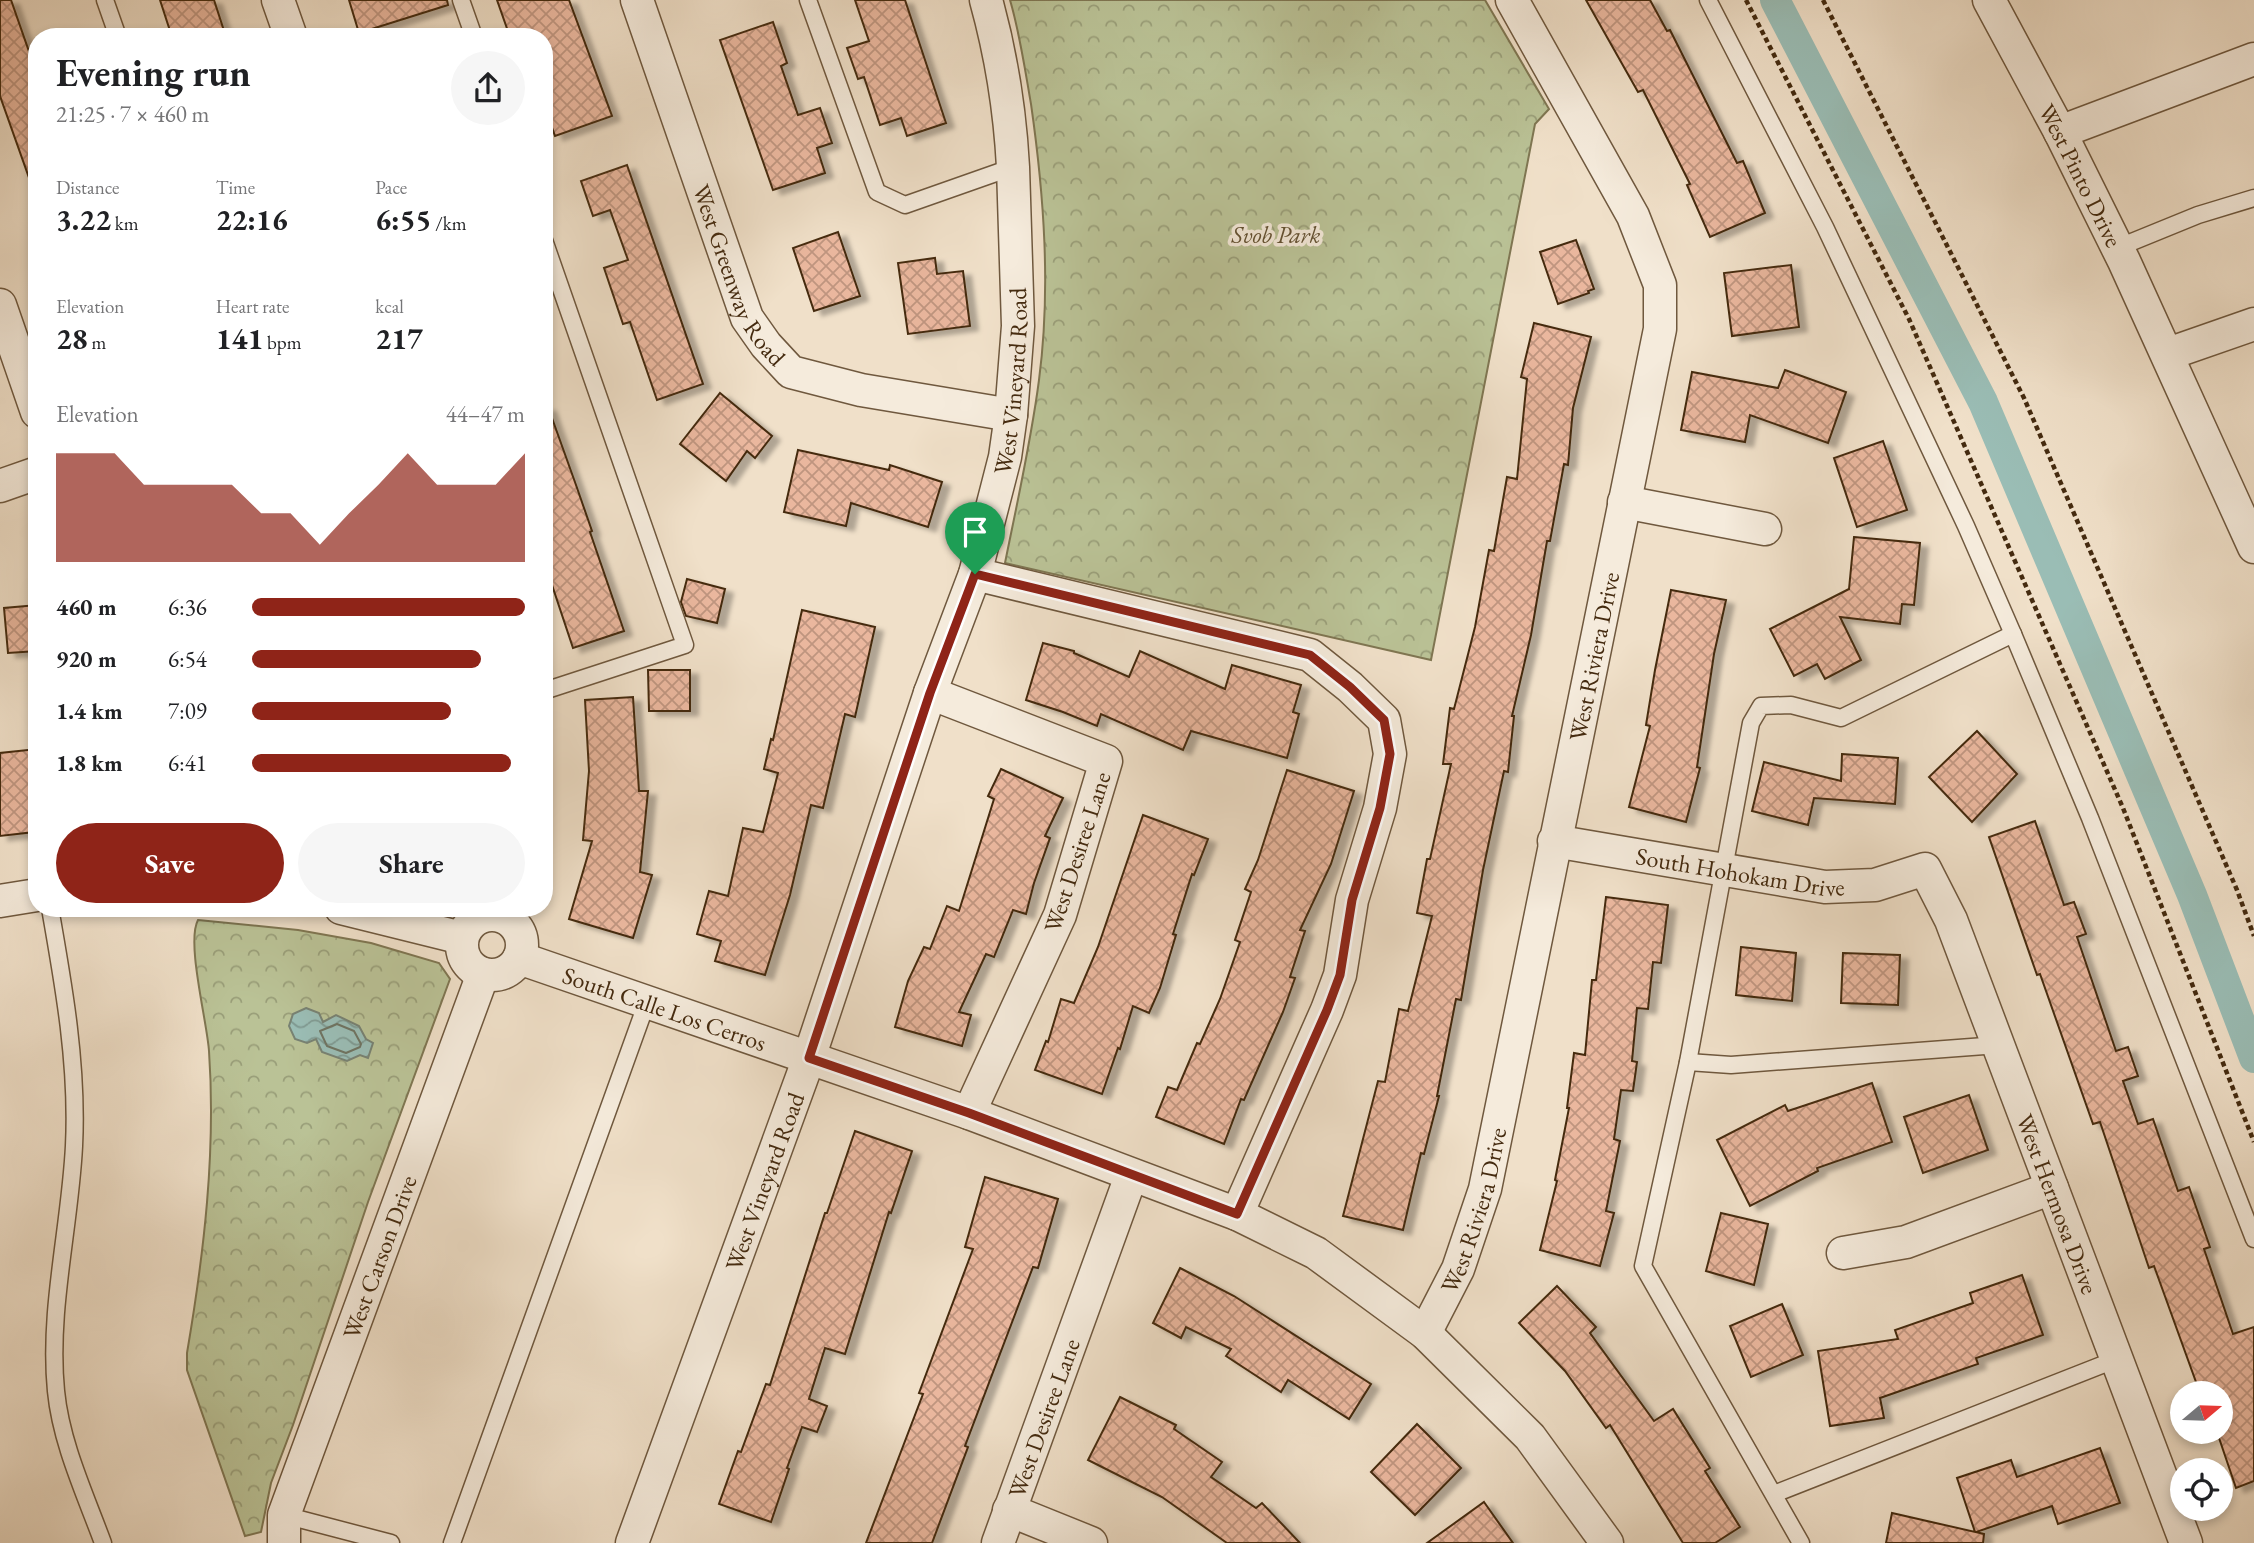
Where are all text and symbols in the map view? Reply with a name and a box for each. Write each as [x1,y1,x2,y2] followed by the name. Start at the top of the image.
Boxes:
[56,48,251,97] text: Evening run
[451,51,525,125] button: share
[2032,98,2130,252] street label: West Pinto Drive
[56,99,209,129] text: 21:25 · 7 × 460 m
[56,175,119,200] text: Distance
[216,175,255,200] text: Time
[375,175,407,200] text: Pace
[686,180,793,373] street label: West Greenway Road
[56,200,111,239] text: 3.22
[216,200,288,239] text: 22:16
[375,200,431,239] text: 6:55
[111,211,139,236] text: km
[431,211,466,236] text: /km
[1230,219,1321,250] park label: Svob Park
[986,286,1034,478] street label: West Vineyard Road
[56,294,124,319] text: Elevation
[216,294,289,319] text: Heart rate
[375,294,404,319] text: kcal
[56,319,88,358] text: 28
[216,319,263,358] text: 141
[375,319,423,358] text: 217
[88,330,106,355] text: m
[263,330,302,355] text: bpm
[56,399,139,429] text: Elevation
[446,399,525,429] text: 44–47 m
[945,502,1005,574] pin
[956,513,994,551] icon: arrive
[1561,569,1626,744] street label: West Riviera Drive
[56,592,117,622] text: 460 m
[168,592,207,622] text: 6:36
[56,644,117,674] text: 920 m
[168,644,207,674] text: 6:54
[56,696,123,726] text: 1.4 km
[168,696,207,726] text: 7:09
[56,748,123,778] text: 1.8 km
[168,748,207,778] text: 6:41
[1036,768,1118,936] street label: West Desiree Lane
[56,823,284,903] button: Save
[298,823,525,903] button: Share
[1634,840,1845,902] street label: South Hohokam Drive
[559,959,771,1058] street label: South Calle Los Cerros
[717,1087,811,1275] street label: West Vineyard Road
[2010,1109,2106,1298] street label: West Hermosa Drive
[1433,1125,1513,1298] street label: West Riviera Drive
[335,1171,423,1343] street label: West Carson Drive
[1000,1334,1086,1502] street label: West Desiree Lane
[2170,1381,2233,1444] north arrow
[2170,1381,2233,1521] map controls
[2170,1458,2233,1521] button: locate

